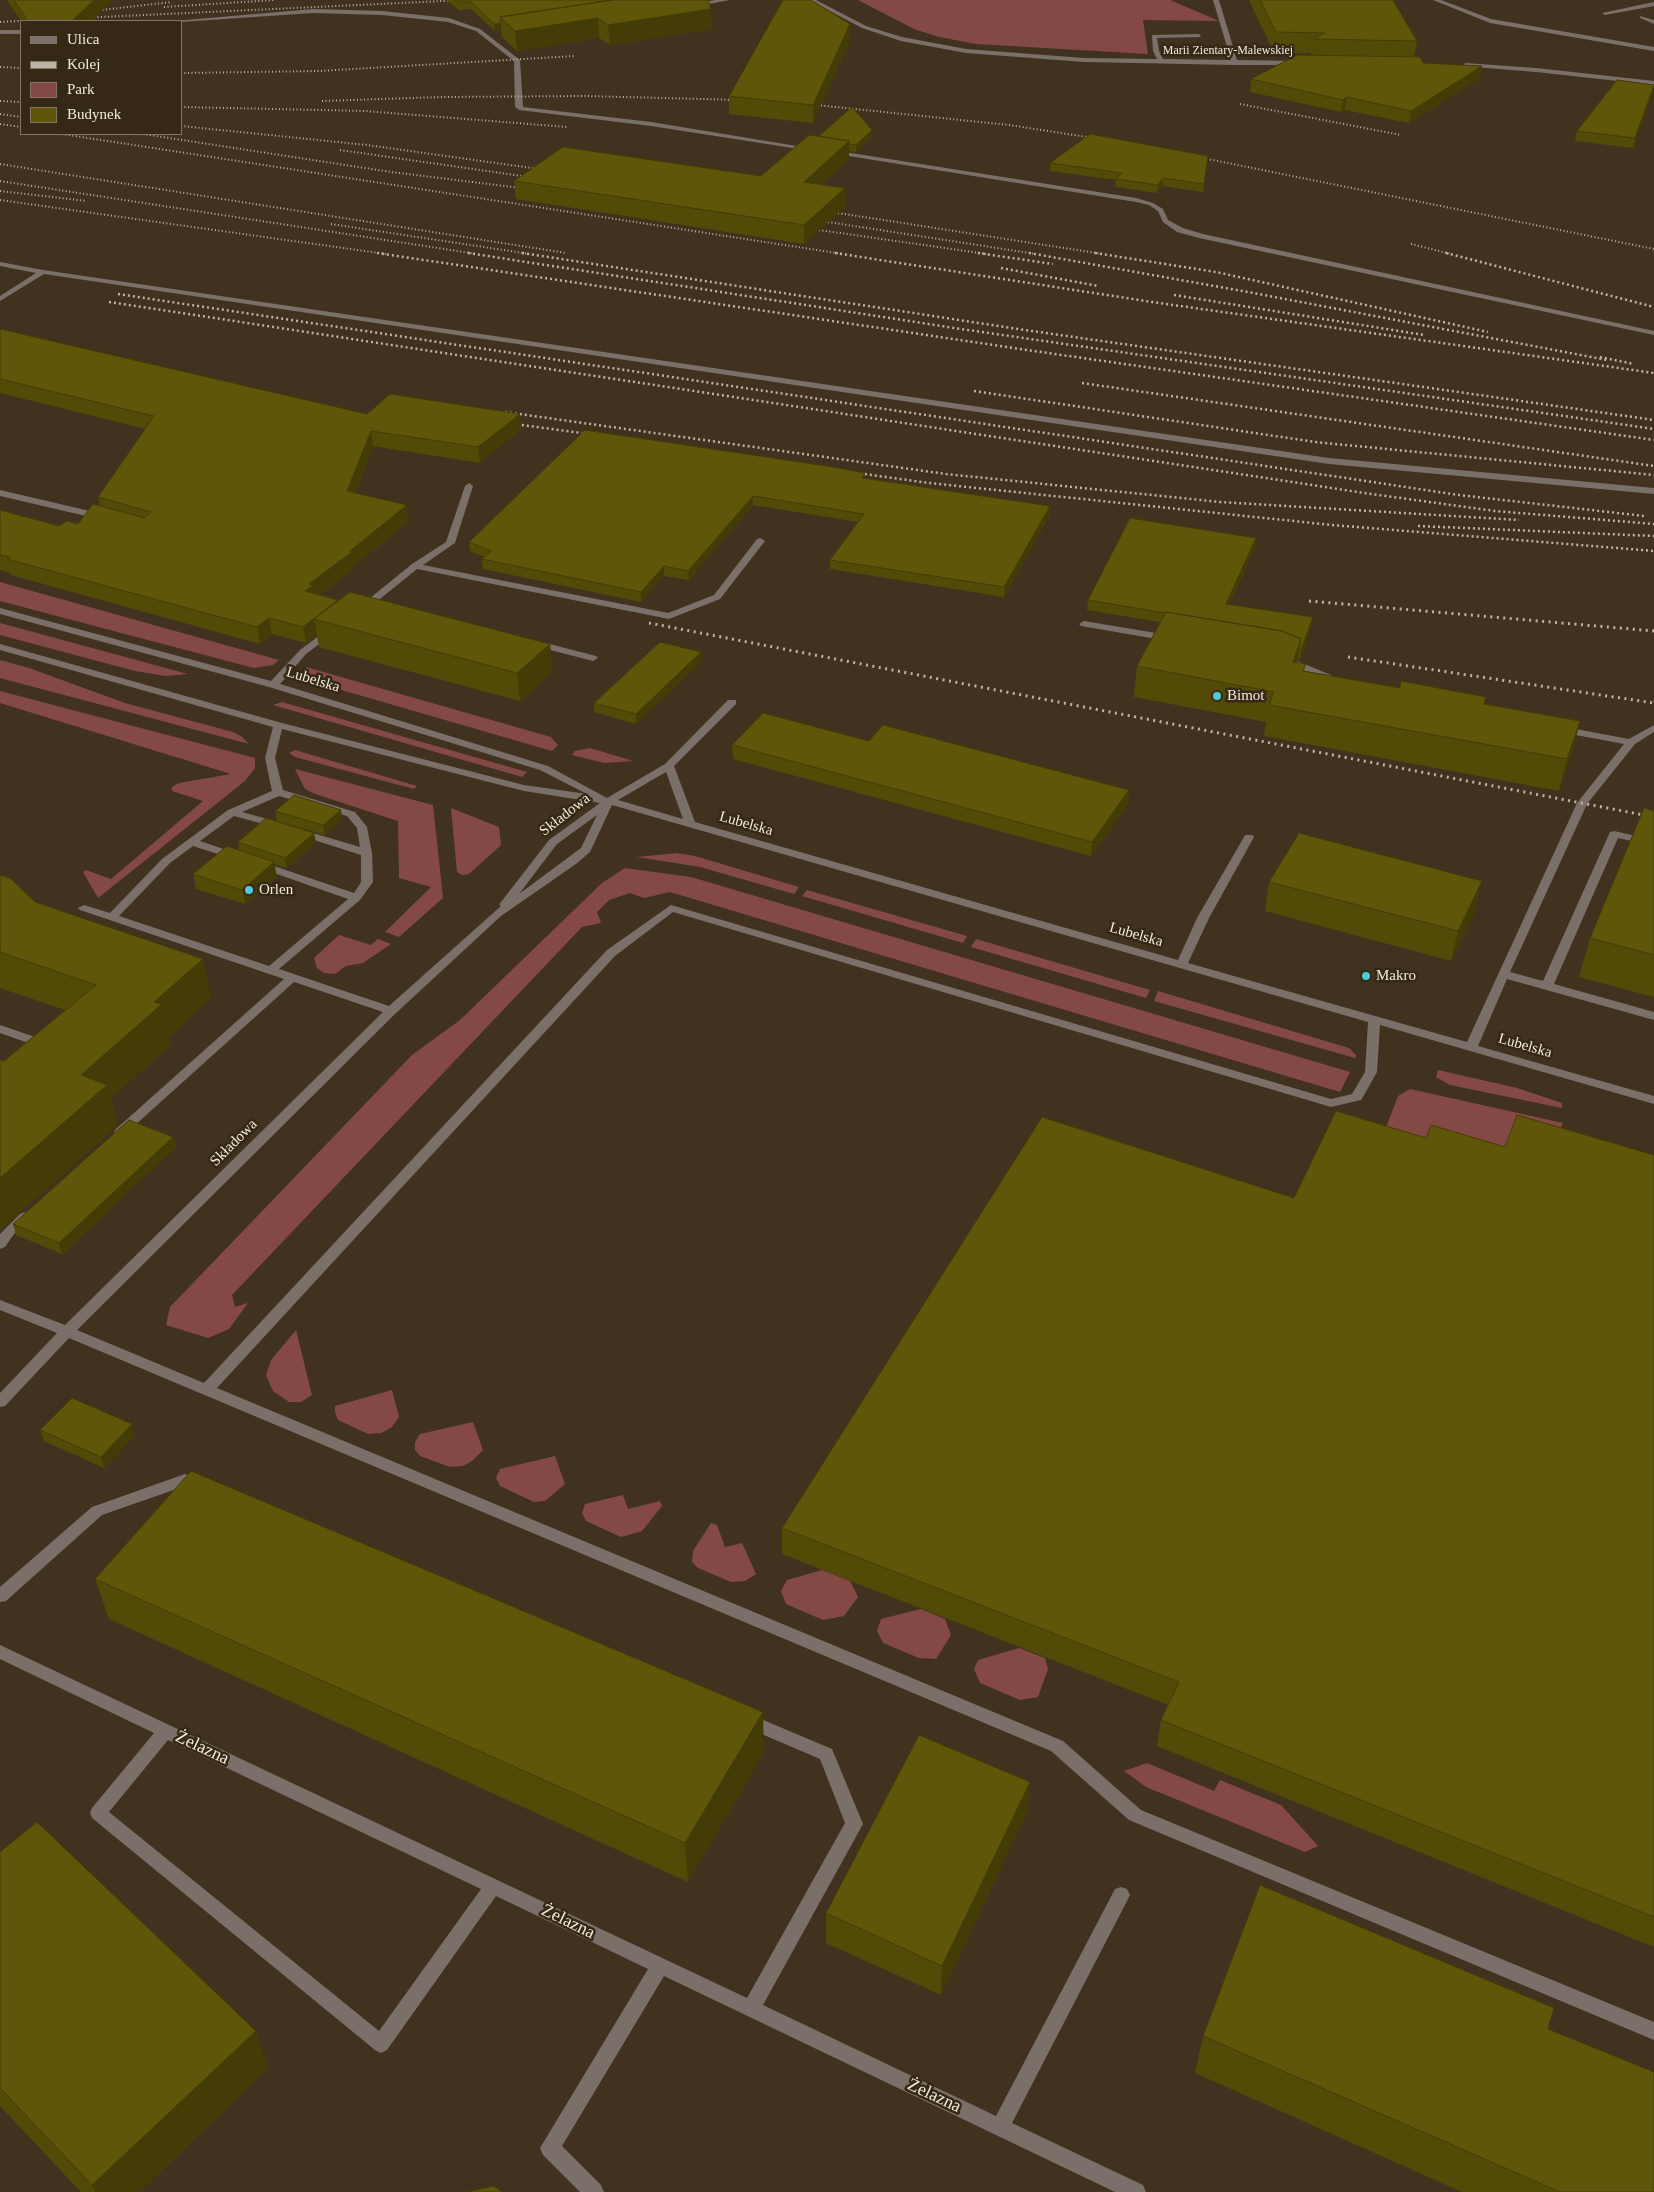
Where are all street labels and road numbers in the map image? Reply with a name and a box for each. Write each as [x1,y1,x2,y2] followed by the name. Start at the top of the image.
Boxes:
[1163,44,1293,58] street label: Marii Zientary-Malewskiej
[284,663,342,697] street label: Lubelska
[536,790,594,840] street label: Składowa
[717,808,775,840] street label: Lubelska
[1107,919,1165,951] street label: Lubelska
[1496,1030,1554,1062] street label: Lubelska
[207,1116,261,1170] street label: Składowa
[172,1726,232,1770] street label: Żelazna
[538,1900,598,1944] street label: Żelazna
[904,2074,964,2118] street label: Żelazna

